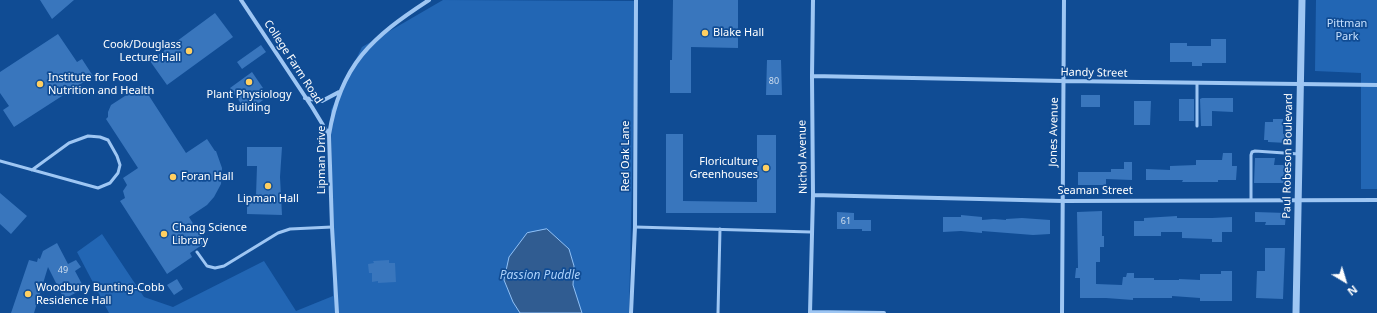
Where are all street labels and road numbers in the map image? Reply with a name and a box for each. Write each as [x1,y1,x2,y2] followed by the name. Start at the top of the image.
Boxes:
[261,18,325,106] street label: College Farm Road
[1060,66,1128,80] street label: Handy Street
[1280,93,1296,219] street label: Paul Robeson Boulevard
[1047,97,1061,167] street label: Jones Avenue
[619,120,633,192] street label: Red Oak Lane
[796,120,810,194] street label: Nichol Avenue
[315,126,329,194] street label: Lipman Drive
[1057,184,1133,198] street label: Seaman Street

